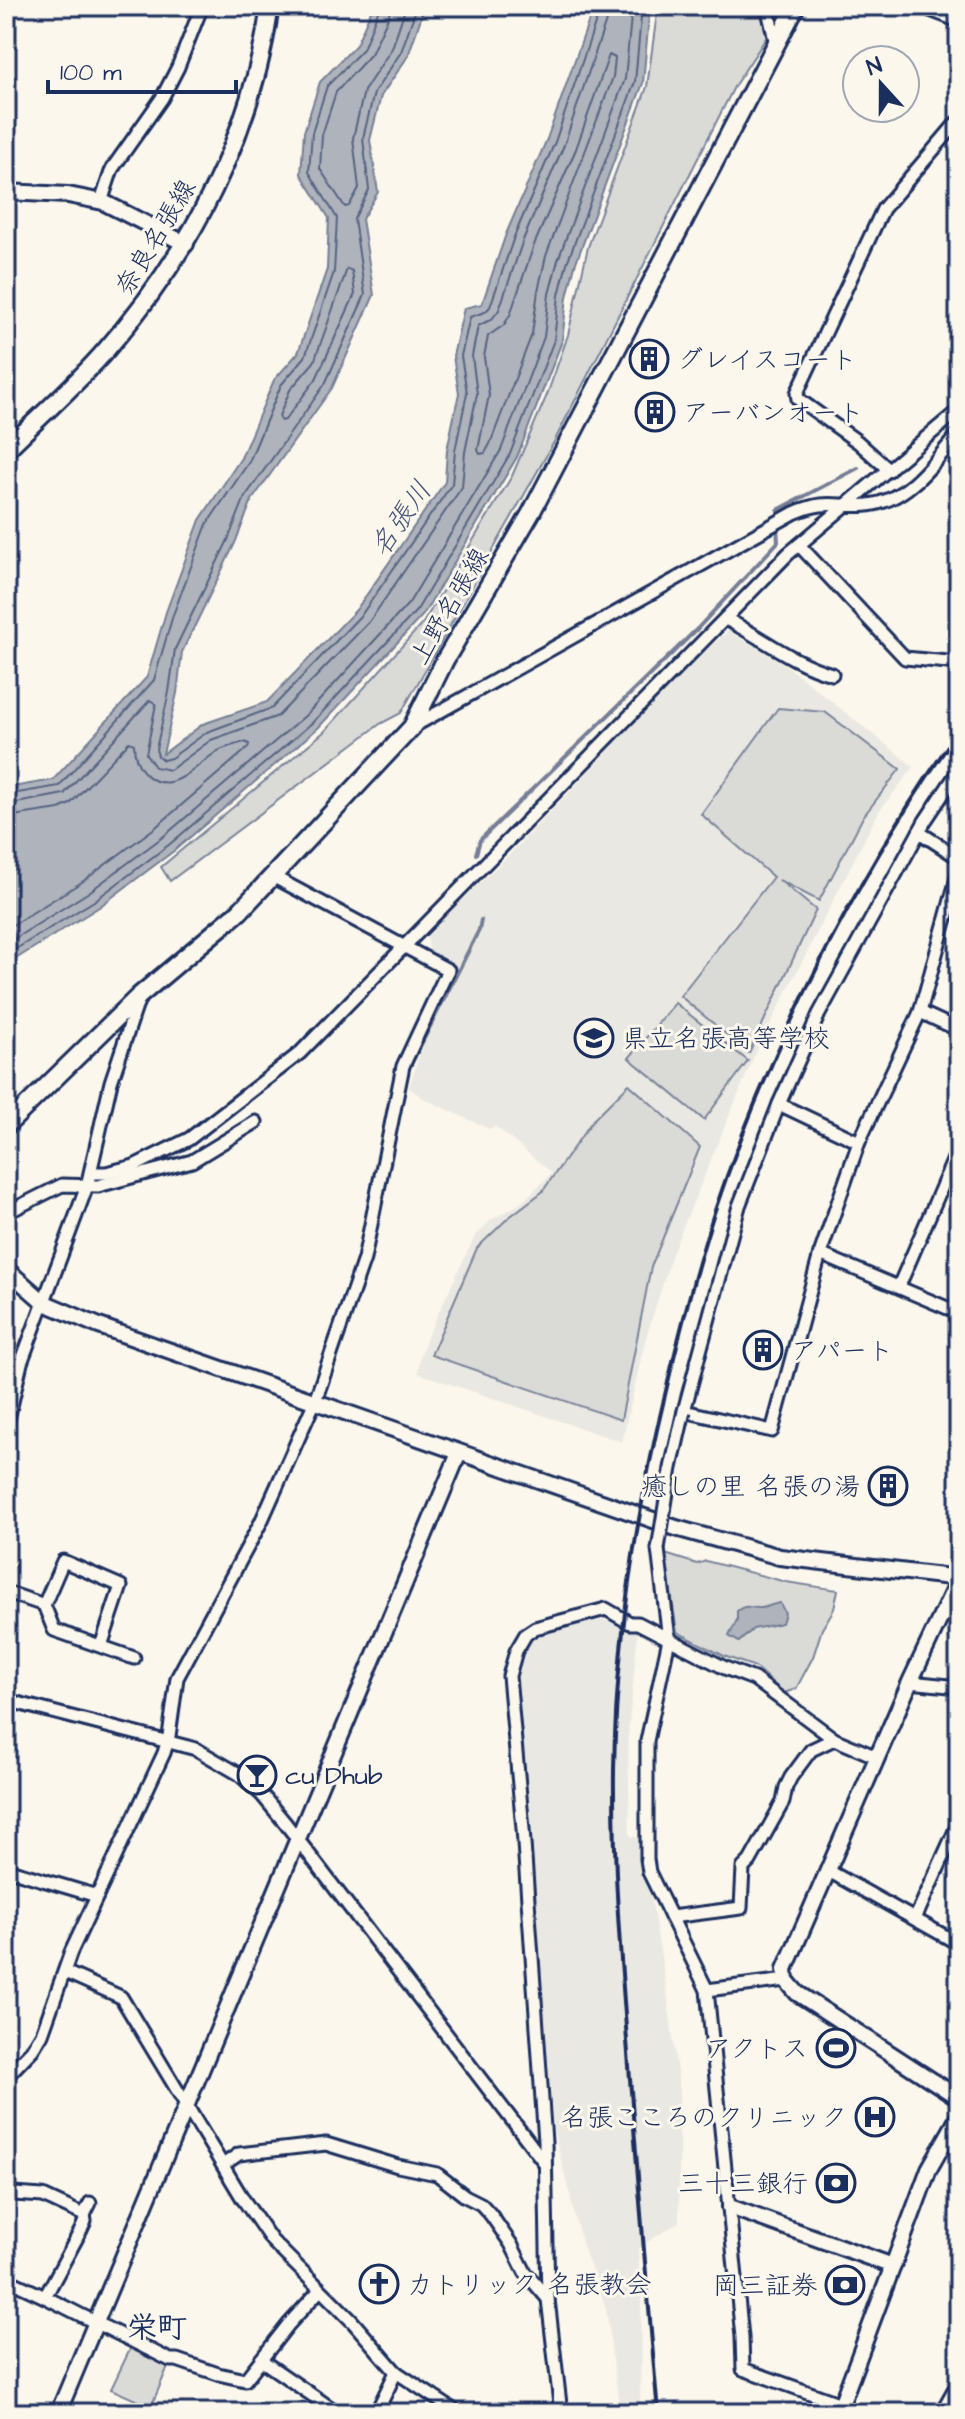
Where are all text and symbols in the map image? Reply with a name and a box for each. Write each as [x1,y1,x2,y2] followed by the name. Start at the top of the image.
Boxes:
[48,44,236,94] scale bar
[841,44,921,124] north arrow
[862,50,887,84] text: N
[60,56,122,90] text: 100 m
[107,173,205,303] street label: 奈良名張線
[628,338,670,380] building icon: グレイスコート
[677,342,857,378] place label: グレイスコート
[634,391,676,433] building icon: アーバンオート
[683,395,864,431] place label: アーバンオート
[361,473,441,564] water label: 名張川
[402,541,498,672] street label: 上野名張線
[573,1017,615,1059] school or university icon: 県立名張高等学校
[622,1021,830,1057] place label: 県立名張高等学校
[742,1329,784,1371] building icon: アパート
[791,1333,893,1369] place label: アパート
[867,1465,909,1507] building icon: 癒しの里 名張の湯
[642,1469,860,1505] place label: 癒しの里 名張の湯
[236,1754,278,1796] bar icon: cu Dhub
[285,1758,383,1794] place label: cu Dhub
[815,2027,857,2069] sports icon: アクトス
[706,2031,808,2067] place label: アクトス
[854,2096,896,2138] hospital icon: 名張こころのクリニック
[561,2100,847,2136] place label: 名張こころのクリニック
[815,2162,857,2204] bank icon: 三十三銀行
[678,2166,808,2202] place label: 三十三銀行
[358,2263,400,2305] church icon: カトリック 名張教会
[824,2264,866,2306] bank icon: 岡三証券
[407,2267,651,2303] place label: カトリック 名張教会
[713,2268,817,2304] place label: 岡三証券
[127,2307,187,2349] district label: 栄町

